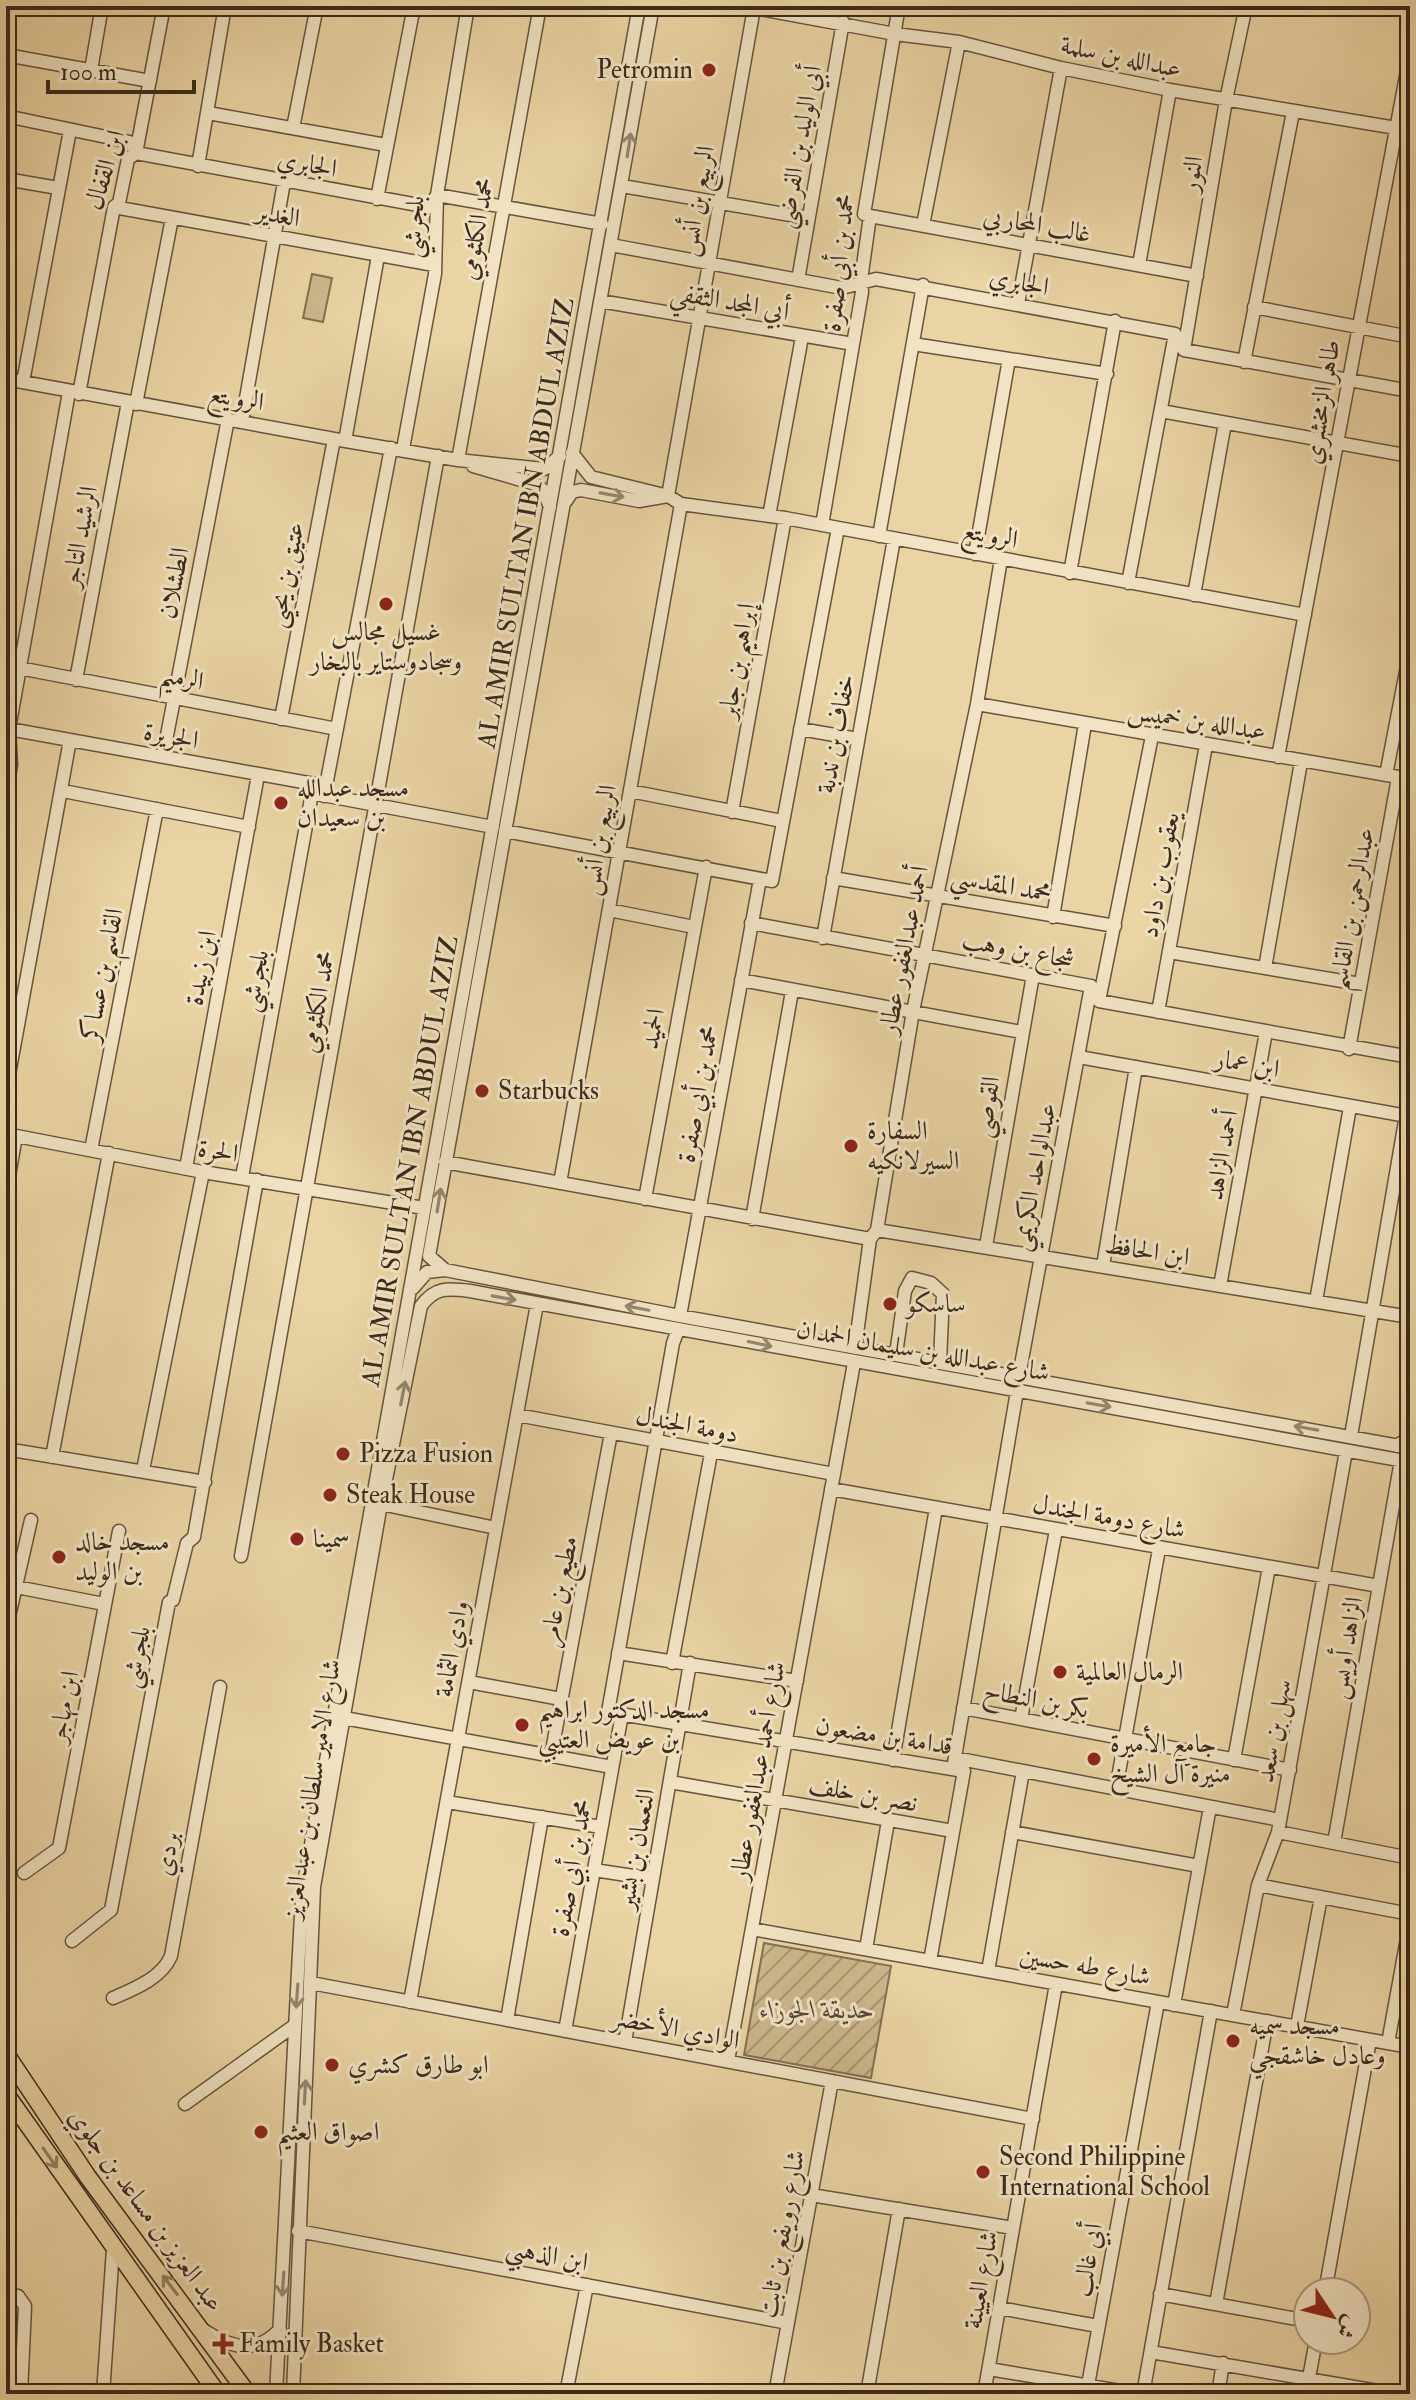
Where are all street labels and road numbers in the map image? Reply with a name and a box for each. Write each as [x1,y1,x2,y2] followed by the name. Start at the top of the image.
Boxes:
[1058,29,1184,85] street label: عبدالله بن سلمة
[767,63,836,232] street label: أبي الوليد بن الفرضي
[78,126,132,214] street label: ابن القفال
[274,143,339,189] street label: الجابري
[670,143,729,260] street label: الربيع بن أنس
[1173,154,1211,197] street label: النور
[452,175,507,284] street label: محمد الكلثومي
[814,192,867,334] street label: محمد بن أبي صفرة
[250,195,303,235] street label: الغدير
[396,195,439,260] street label: بلجرشي
[980,200,1093,255] street label: غالب المحاربي
[986,261,1052,307] street label: الجابري
[666,274,792,337] street label: أبي المجد الثقفي
[470,295,581,752] street label: AL AMIR SULTAN IBN ABDUL AZIZ
[1296,337,1352,467] street label: طاهر الزمخشري
[204,377,266,426] street label: الرويتع
[54,483,106,594] street label: الرشيد التاجر
[958,514,1021,563] street label: الرويتع
[260,519,317,631] street label: عتيق بن يحيى
[151,545,197,621] street label: الطشلان
[711,599,772,726] street label: إبراهيم بن جابر
[156,658,206,707] street label: الرميم
[810,672,862,796] street label: خفاف بن ندبة
[1125,694,1268,749] street label: عبدالله بن خميس
[141,715,201,757] street label: الجريرة
[572,782,631,899] street label: الربيع بن أنس
[1133,808,1187,940] street label: يعقوب بن داود
[1322,825,1391,994] street label: عبدالرحمن بن القاسم
[947,860,1054,916] street label: محمد المقدسي
[869,863,936,1040] street label: أحمد عبدالغفور عطار
[73,906,139,1049] street label: القاسم بن عساكر
[958,923,1077,981] street label: شجاع بن وهب
[178,928,224,1008] street label: ابن زبيدة
[354,933,465,1390] street label: AL AMIR SULTAN IBN ABDUL AZIZ
[234,947,283,1016] street label: بلجرشي
[293,948,348,1057] street label: محمد الكلثومي
[634,1006,672,1052] street label: الحميد
[668,1023,731,1166] street label: محمد بن أبي صفرة
[1209,1042,1282,1085] street label: ابن عمار
[966,1074,1015,1141] street label: القوصي
[1004,1100,1072,1255] street label: عبدالواحد الكريمي
[1196,1107,1246,1203] street label: أحمد الزاهد
[195,1132,241,1170] street label: الحرة
[1102,1228,1192,1274] street label: ابن الحافظ
[793,1313,1052,1394] street label: شارع عبدالله بن سليمان الحمدان
[633,1399,741,1451] street label: دومة الجندل
[1029,1488,1188,1551] street label: شارع دومة الجندل
[533,1533,592,1650] street label: مطيع بن عامر
[1319,1594,1372,1702] street label: الزاهد أويس
[428,1598,480,1701] street label: وادي الثمامة
[114,1623,165,1692] street label: بلجرشي
[275,1657,353,1925] street label: شارع الامير سلطان بن عبدالعزيز
[720,1659,798,1887] street label: شارع أحمد عبدالغفور عطار
[41,1668,87,1749] street label: ابن مهاجر
[979,1674,1091,1733] street label: بكر بن النطاح
[1249,1677,1300,1785] street label: سهل بن سعد
[813,1709,955,1763] street label: قدامة بن مضعون
[806,1769,920,1819] street label: نصر بن خلف
[609,1786,662,1915] street label: النعمان بن بشير
[542,1797,605,1940] street label: محمد بن أبي صفرة
[147,1829,191,1879] street label: بردي
[1016,1939,1153,1998] street label: شارع طه حسين
[606,1997,743,2061] street label: الوادي الأخضر
[58,2102,231,2320] street label: عبد العزيز بن مساعد بن جلوي
[751,2148,819,2322] street label: شارع رويفع بن ثابت
[1064,2220,1115,2300] street label: أبي غالب
[957,2228,1010,2332] street label: شارع العيينة
[502,2231,591,2286] street label: ابن الذهبي

